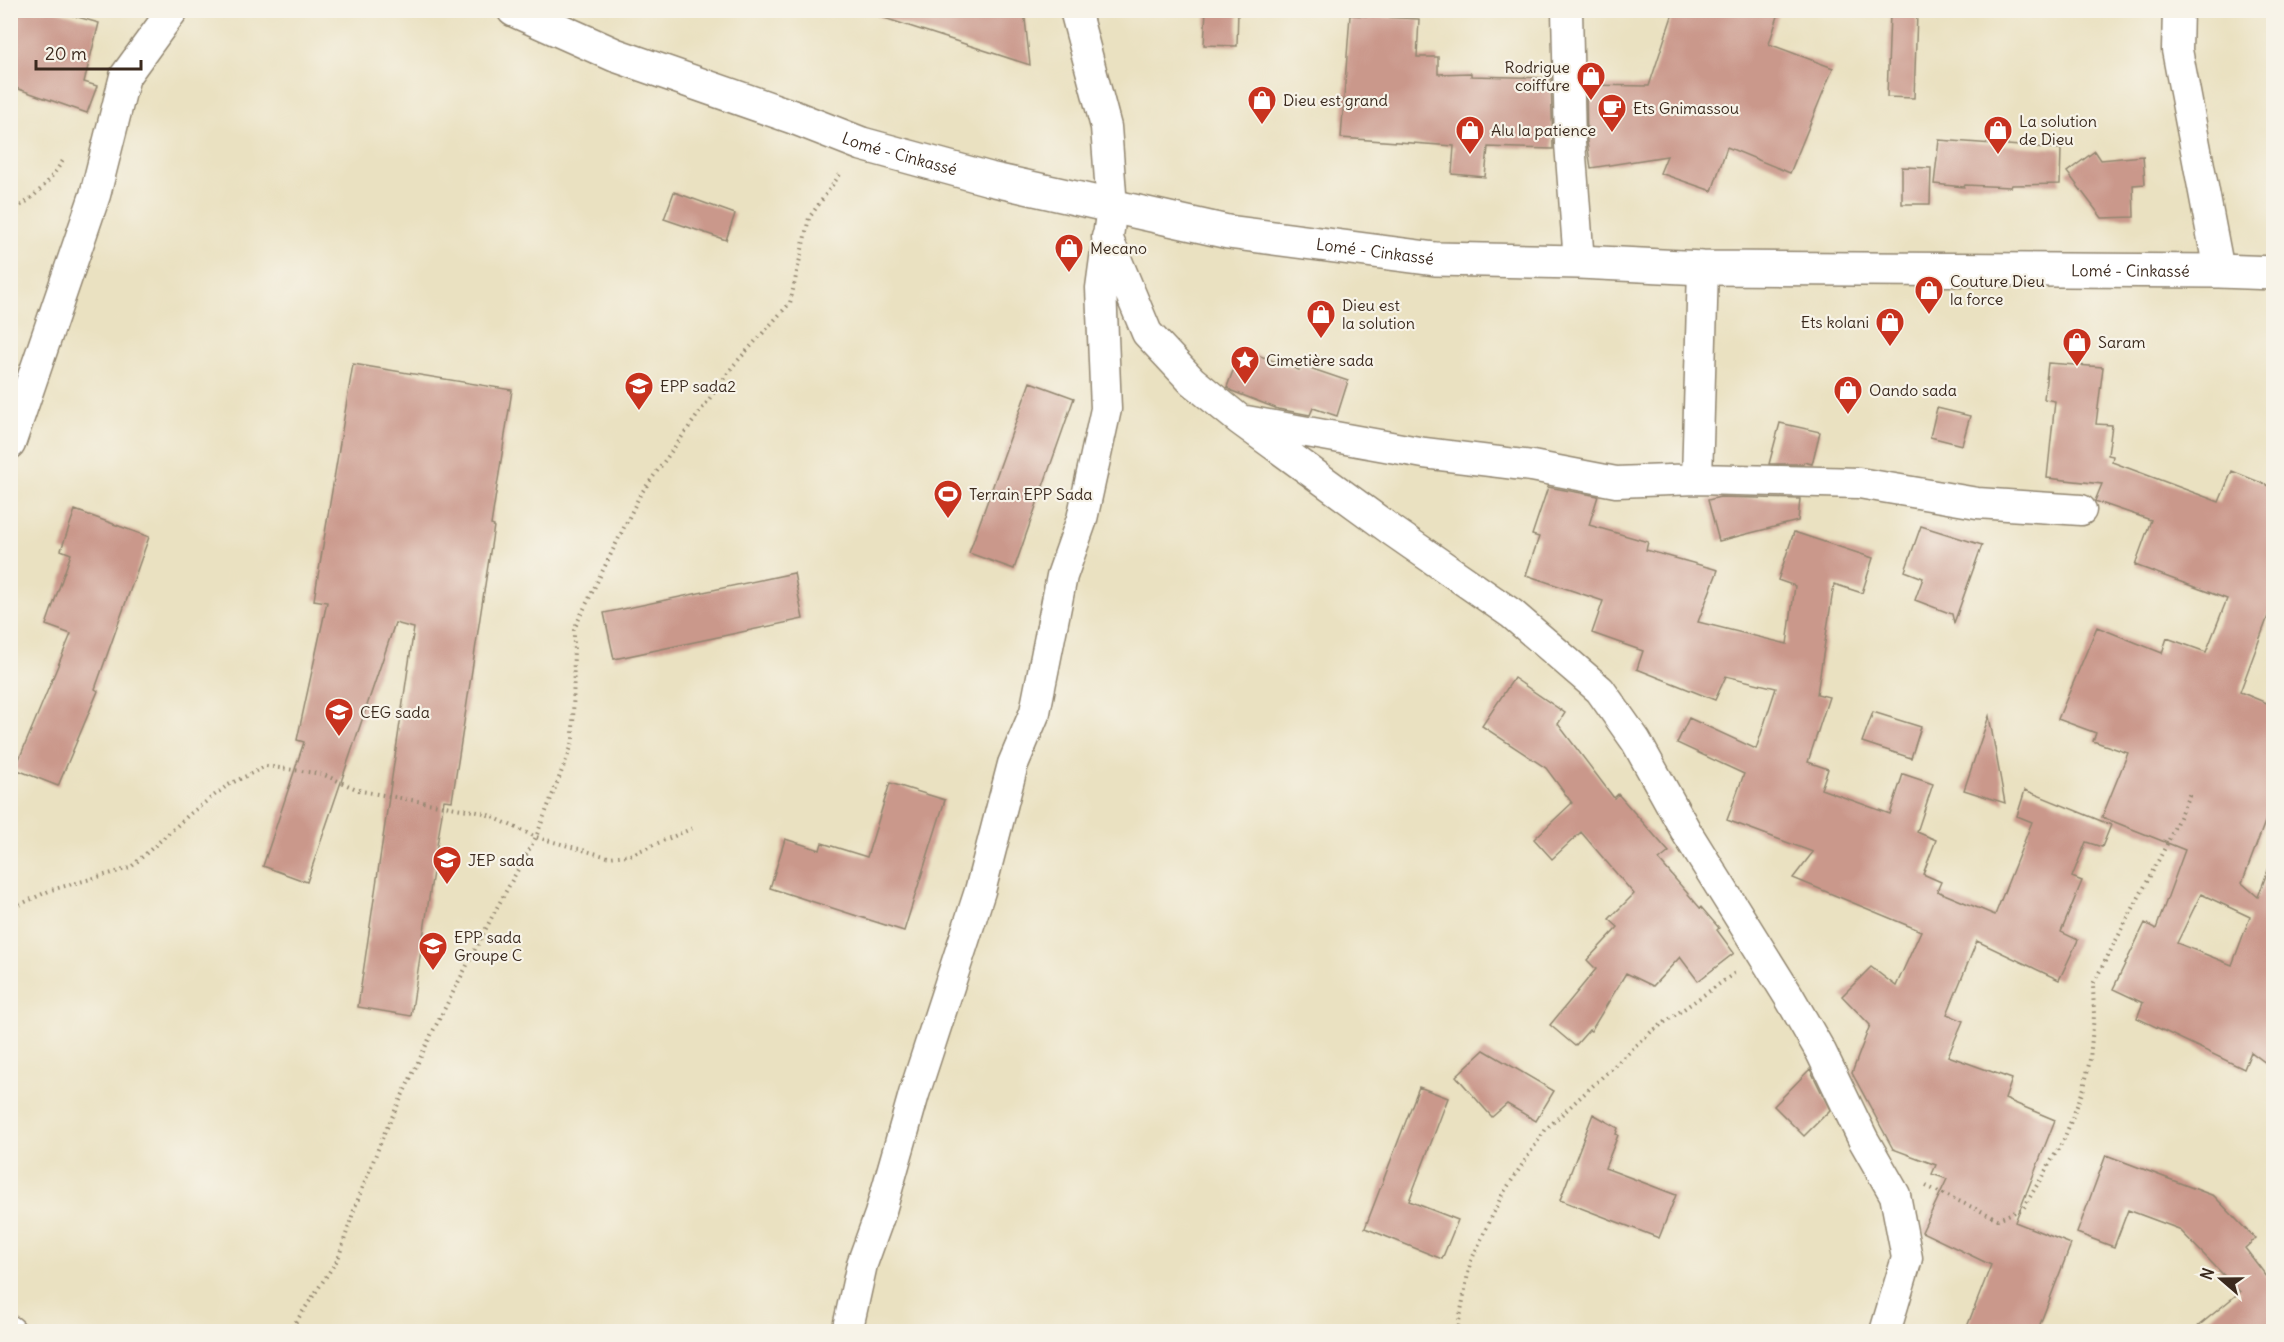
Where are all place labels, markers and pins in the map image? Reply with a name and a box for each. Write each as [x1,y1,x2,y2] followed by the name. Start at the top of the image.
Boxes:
[1505,57,1570,95] place label: Rodrigue coiffure
[1575,60,1607,102] shop icon: Rodrigue coiffure
[1246,84,1278,126] shop icon: Dieu est grand
[1283,90,1388,110] place label: Dieu est grand
[1596,92,1628,134] cafe icon: Ets Gnimassou
[1633,98,1739,118] place label: Ets Gnimassou
[2019,111,2097,149] place label: La solution de Dieu
[1454,114,1486,156] shop icon: Alu la patience
[1982,114,2014,156] shop icon: La solution de Dieu
[1491,120,1596,140] place label: Alu la patience
[1053,232,1085,274] shop icon: Mecano
[1090,238,1147,258] place label: Mecano
[1950,271,2045,309] place label: Couture Dieu la force
[1913,274,1945,316] shop icon: Couture Dieu la force
[1342,295,1415,333] place label: Dieu est la solution
[1305,298,1337,340] shop icon: Dieu est la solution
[1874,306,1906,348] shop icon: Ets kolani
[1801,312,1869,332] place label: Ets kolani
[2061,326,2093,368] shop icon: Saram
[2098,332,2146,352] place label: Saram
[1229,344,1261,386] place icon: Cimetière sada
[1266,350,1374,370] place label: Cimetière sada
[623,370,655,412] school or university icon: EPP sada2
[1832,374,1864,416] shop icon: Oando sada
[660,376,736,396] place label: EPP sada2
[1869,380,1957,400] place label: Oando sada
[932,478,964,520] sports icon: Terrain EPP Sada
[969,484,1093,504] place label: Terrain EPP Sada
[323,696,355,738] school or university icon: CEG sada
[360,702,430,722] place label: CEG sada
[431,844,463,886] school or university icon: JEP sada
[468,850,534,870] place label: JEP sada
[454,927,522,965] place label: EPP sada Groupe C
[417,930,449,972] school or university icon: EPP sada Groupe C

